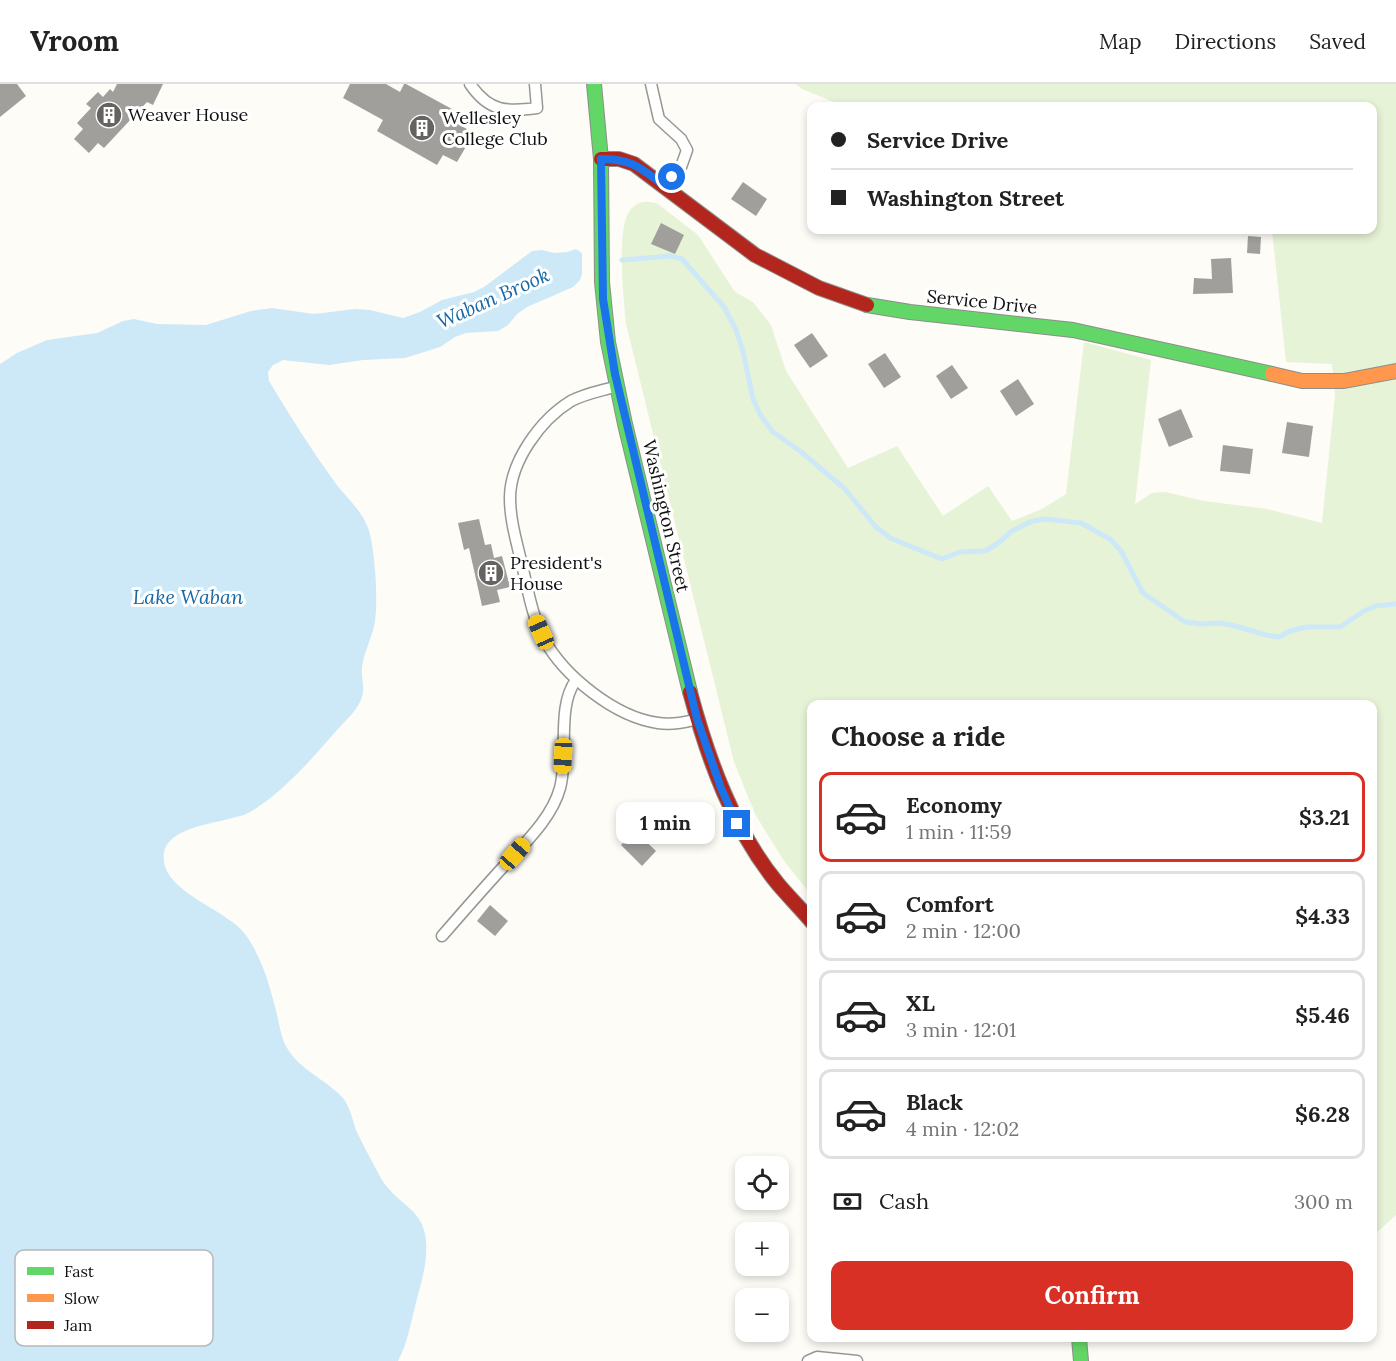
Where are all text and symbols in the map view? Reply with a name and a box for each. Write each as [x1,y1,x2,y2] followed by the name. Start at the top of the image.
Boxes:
[30,23,119,59] text: Vroom
[1099,28,1142,55] text: Map
[1175,28,1276,55] text: Directions
[1309,28,1366,55] text: Saved
[94,100,124,130] building icon: Weaver House
[128,103,249,126] place label: Weaver House
[442,106,548,150] place label: Wellesley College Club
[407,113,437,143] building icon: Wellesley College Club
[867,126,1008,154] text: Service Drive
[658,163,685,190] route start
[867,184,1064,212] text: Washington Street
[433,262,553,334] water label: Waban Brook
[926,284,1039,319] street label: Service Drive
[638,437,695,594] street label: Washington Street
[510,551,602,595] place label: President's House
[476,558,506,588] building icon: President's House
[133,584,244,609] water label: Lake Waban
[525,612,557,652] car
[831,719,1005,753] text: Choose a ride
[553,738,573,774] car
[834,790,888,844] icon: car
[906,791,1002,819] text: Economy
[617,803,716,845] callout: 1 min
[1299,803,1350,831] text: $3.21
[640,810,691,835] text: 1 min
[723,810,750,837] route end
[906,819,1012,844] text: 1 min · 11:59
[496,835,534,873] car
[834,889,888,943] icon: car
[906,890,994,918] text: Comfort
[1295,902,1350,930] text: $4.33
[906,918,1021,943] text: 2 min · 12:00
[834,988,888,1042] icon: car
[906,989,935,1017] text: XL
[1295,1001,1350,1029] text: $5.46
[906,1017,1016,1042] text: 3 min · 12:01
[834,1087,888,1141] icon: car
[906,1088,963,1116] text: Black
[1295,1100,1350,1128] text: $6.28
[906,1116,1019,1141] text: 4 min · 12:02
[735,1156,789,1342] map controls
[735,1156,789,1210] button: locate
[831,1185,864,1218] icon: cash
[879,1187,929,1215] text: Cash
[1294,1189,1353,1214] text: 300 m
[735,1222,789,1276] button: +
[15,1250,213,1346] legend
[64,1261,95,1281] text: Fast
[831,1261,1353,1330] button: Confirm
[64,1288,100,1308] text: Slow
[735,1288,789,1342] button: −
[63,1315,92,1335] text: Jam

